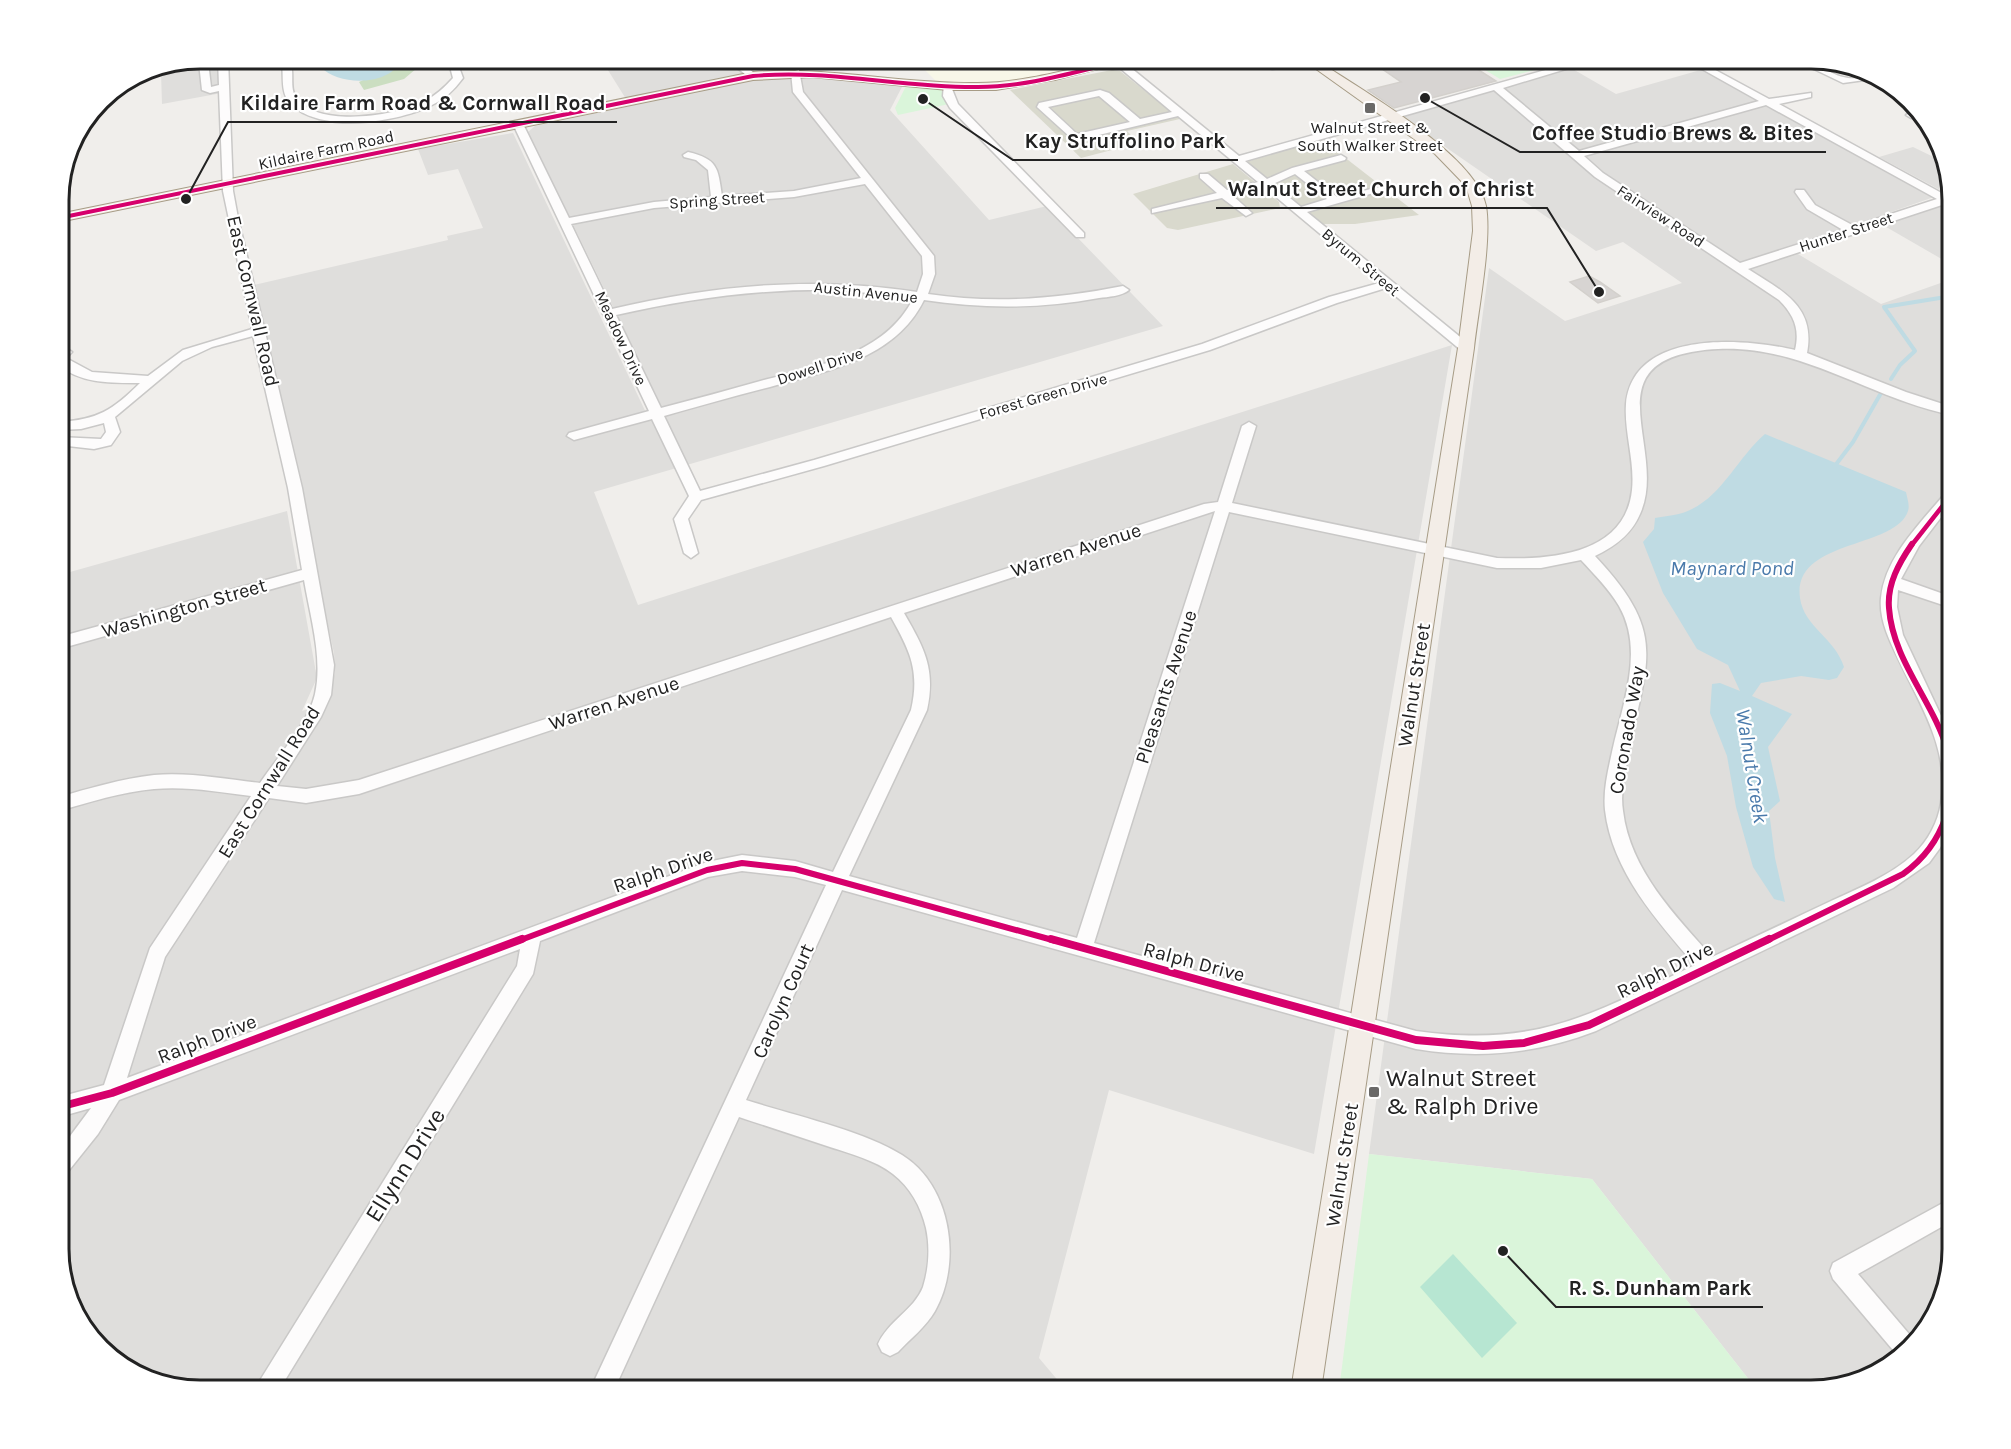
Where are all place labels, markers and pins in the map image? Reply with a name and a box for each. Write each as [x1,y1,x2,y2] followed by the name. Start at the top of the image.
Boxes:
[228,83,617,122] callout: Kildaire Farm Road & Cornwall Road
[1363,101,1377,115] marker: Walnut Street & South Walker Street
[1520,113,1826,152] callout: Coffee Studio Brews & Bites
[1297,118,1443,155] place label: Walnut Street & South Walker Street
[1013,121,1238,160] callout: Kay Struffolino Park
[1216,169,1547,208] callout: Walnut Street Church of Christ
[1386,1064,1539,1120] place label: Walnut Street & Ralph Drive
[1367,1085,1381,1099] marker: Walnut Street & Ralph Drive
[1556,1268,1763,1307] callout: R. S. Dunham Park

